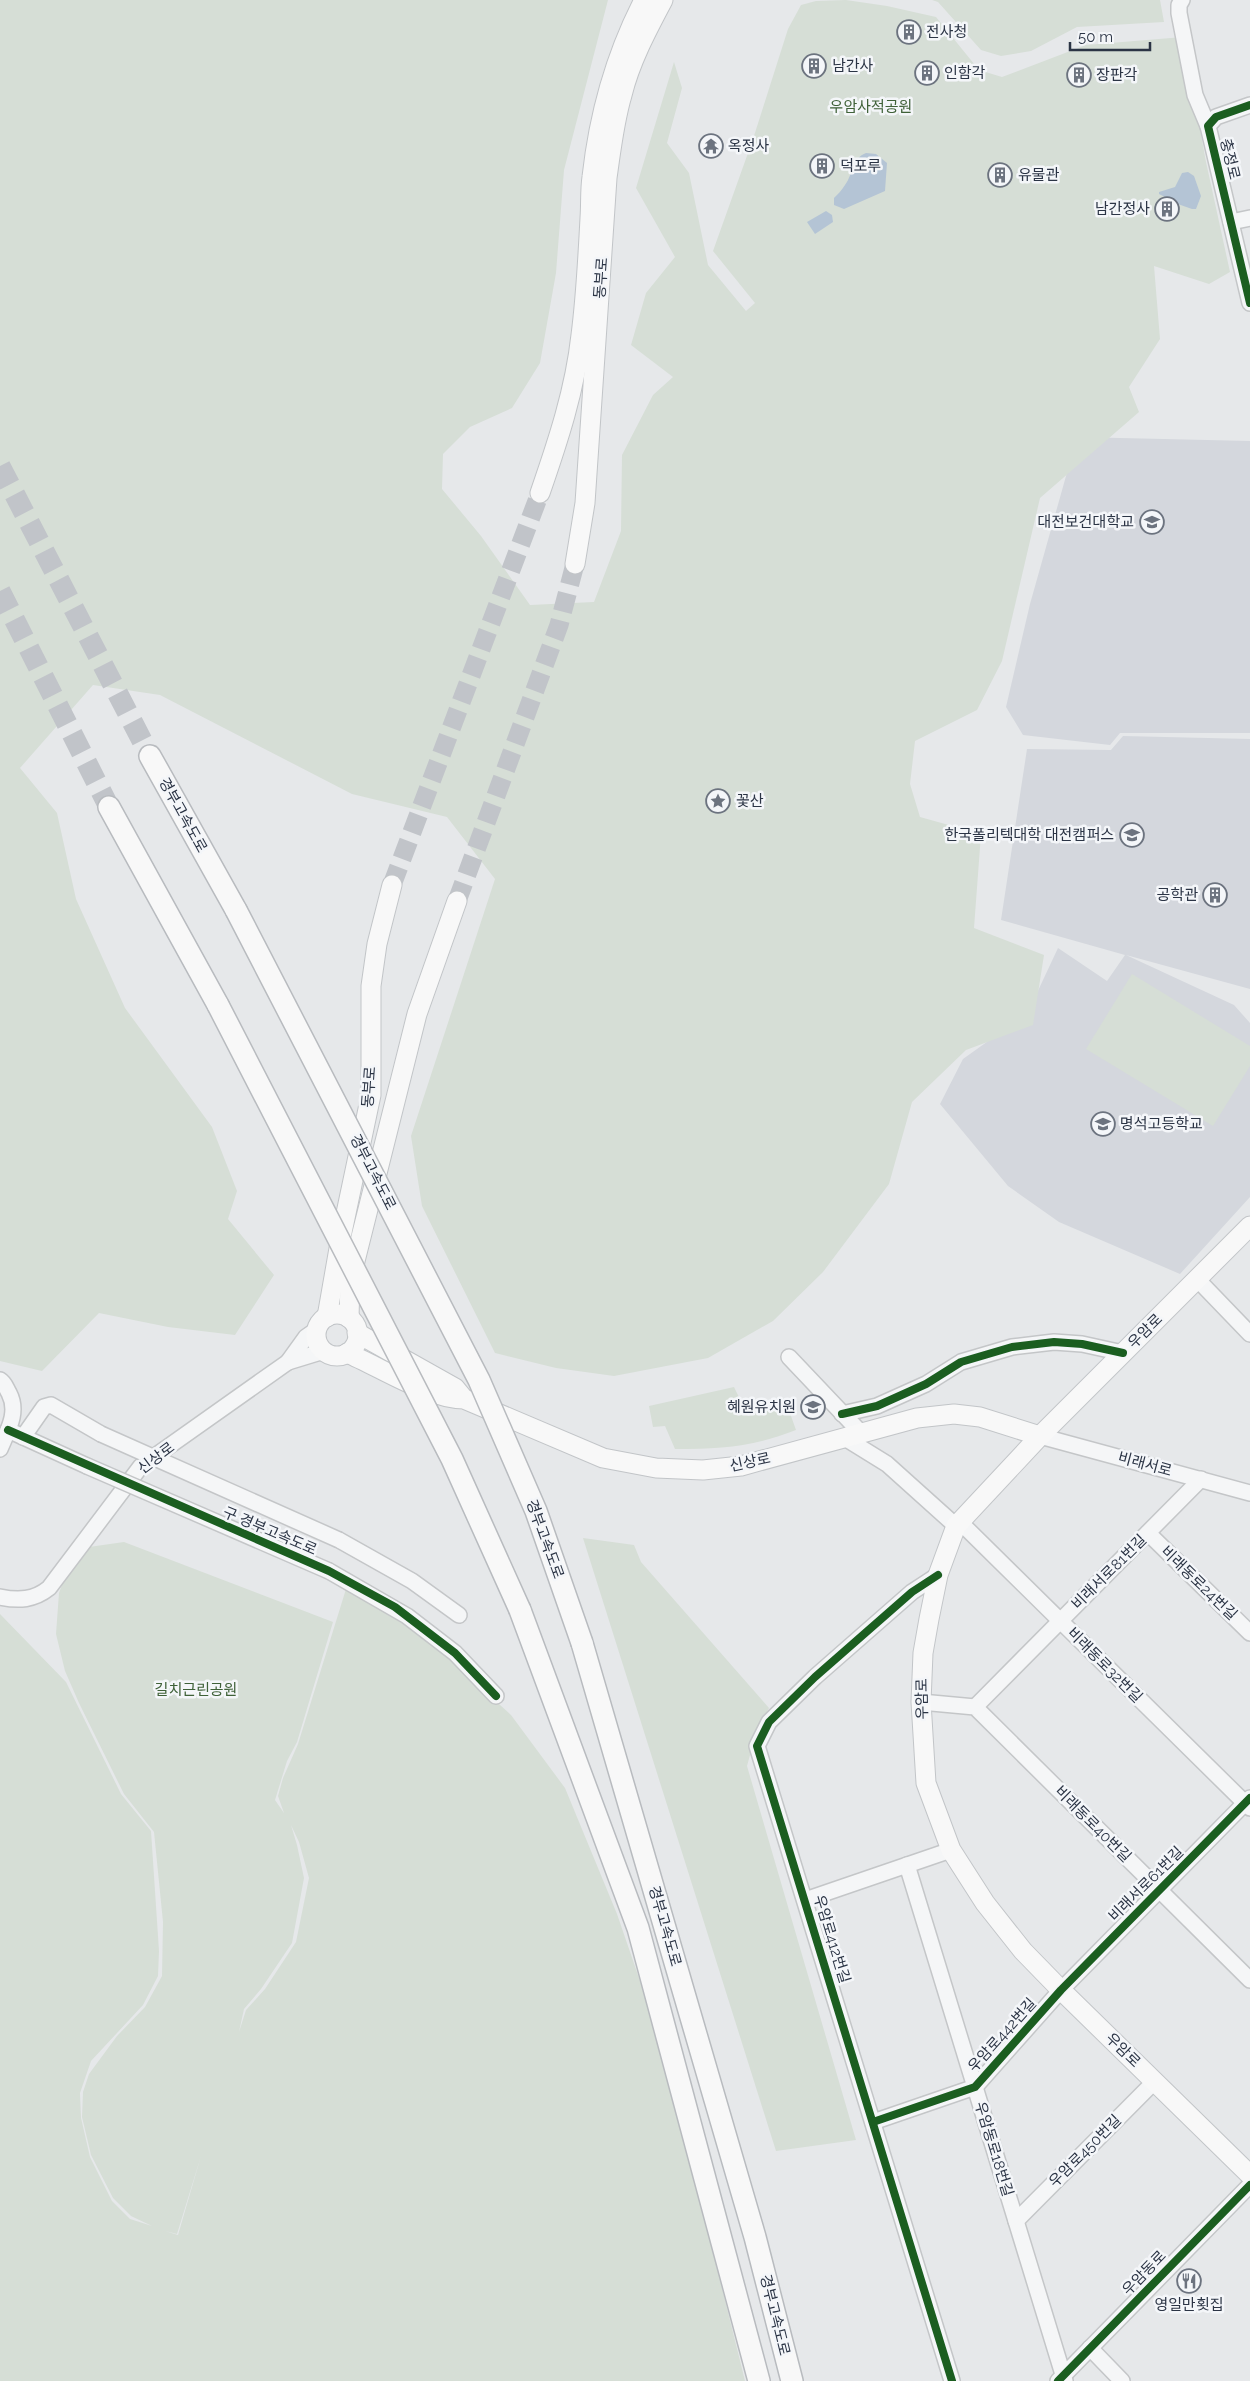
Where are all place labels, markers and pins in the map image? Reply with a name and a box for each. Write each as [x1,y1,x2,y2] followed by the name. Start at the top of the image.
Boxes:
[896,19,922,45] building icon: 전사청
[926,23,967,41] place label: 전사청
[801,53,827,79] building icon: 남간사
[832,57,874,75] place label: 남간사
[914,60,940,86] building icon: 인함각
[1066,62,1092,88] building icon: 장판각
[944,64,986,82] place label: 인함각
[1096,66,1138,84] place label: 장판각
[698,133,724,159] temple icon: 옥정사
[728,137,770,155] place label: 옥정사
[809,153,835,179] building icon: 덕포루
[840,157,881,175] place label: 덕포루
[987,162,1013,188] building icon: 유물관
[1018,166,1060,184] place label: 유물관
[1154,196,1180,222] building icon: 남간정사
[1095,200,1150,218] place label: 남간정사
[1139,509,1165,535] school or university icon: 대전보건대학교
[1037,513,1134,531] place label: 대전보건대학교
[705,788,731,814] place icon: 꽃산
[736,792,764,810] place label: 꽃산
[1119,822,1145,848] school or university icon: 한국폴리텍대학 대전캠퍼스
[945,826,1114,844] place label: 한국폴리텍대학 대전캠퍼스
[1202,882,1228,908] building icon: 공학관
[1157,886,1198,904] place label: 공학관
[1090,1111,1116,1137] school or university icon: 명석고등학교
[1120,1115,1203,1133] place label: 명석고등학교
[800,1394,826,1420] school or university icon: 혜원유치원
[727,1398,796,1416] place label: 혜원유치원
[1176,2268,1202,2294] restaurant icon: 영일만횟집
[1154,2296,1224,2314] place label: 영일만횟집

